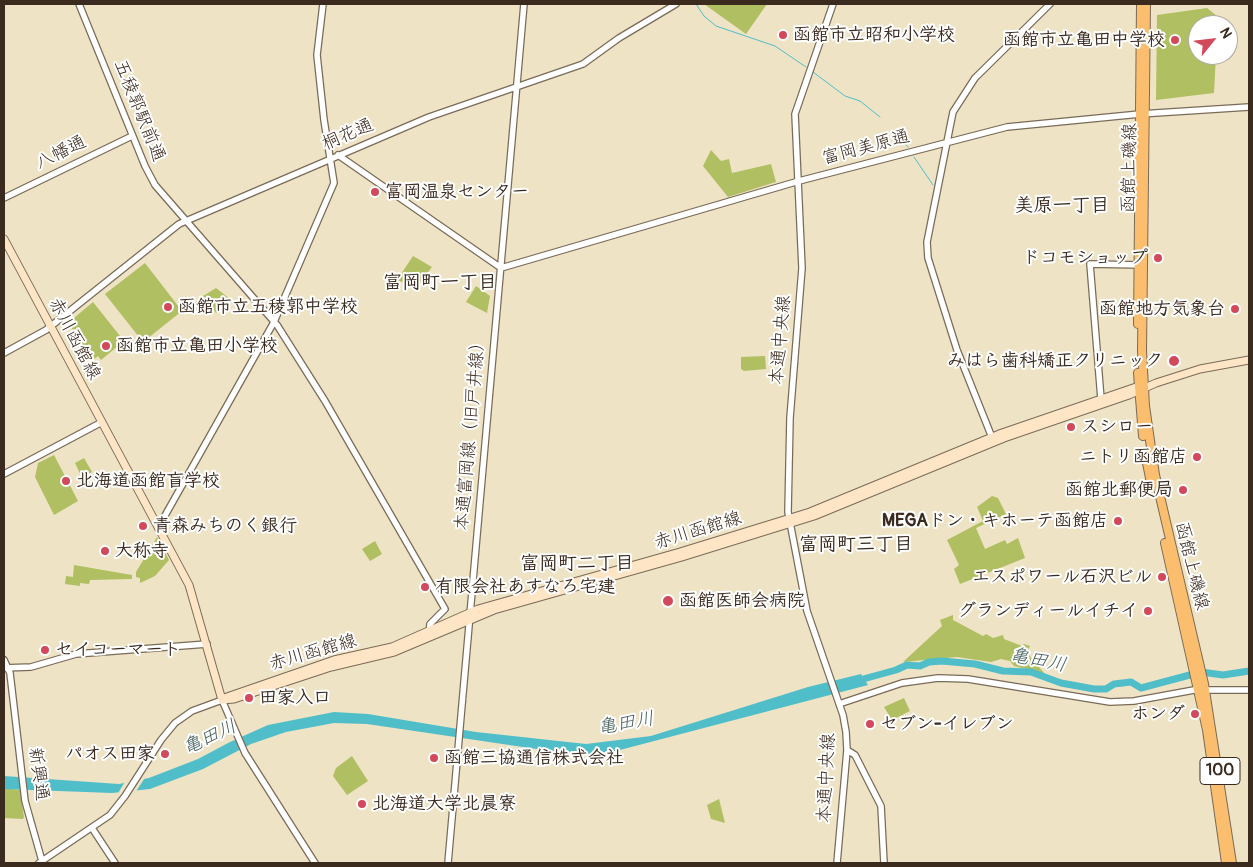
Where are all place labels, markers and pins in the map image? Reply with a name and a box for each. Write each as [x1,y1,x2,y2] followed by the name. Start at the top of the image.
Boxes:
[793,24,955,46] place label: 函館市立昭和小学校
[777,29,789,41] marker: 函館市立昭和小学校
[1003,29,1165,51] place label: 函館市立亀田中学校
[1169,34,1181,46] marker: 函館市立亀田中学校
[385,181,529,203] place label: 富岡温泉センター
[369,186,381,198] marker: 富岡温泉センター
[1022,247,1148,269] place label: ドコモショップ
[1152,252,1164,264] marker: ドコモショップ
[178,296,358,318] place label: 函館市立五稜郭中学校
[1099,298,1225,320] place label: 函館地方気象台
[162,301,174,313] marker: 函館市立五稜郭中学校
[1229,303,1241,315] marker: 函館地方気象台
[116,335,278,357] place label: 函館市立亀田小学校
[100,340,112,352] marker: 函館市立亀田小学校
[947,350,1163,372] place label: みはら歯科矯正クリニック
[1167,354,1181,368] marker: みはら歯科矯正クリニック
[1081,416,1153,438] place label: スシロー
[1065,421,1077,433] marker: スシロー
[1079,446,1187,468] place label: ニトリ函館店
[1191,451,1203,463] marker: ニトリ函館店
[76,470,220,492] place label: 北海道函館盲学校
[60,475,72,487] marker: 北海道函館盲学校
[1065,479,1173,501] place label: 函館北郵便局
[1177,484,1189,496] marker: 函館北郵便局
[882,510,1108,532] place label: MEGAドン・キホーテ函館店
[153,515,297,537] place label: 青森みちのく銀行
[1112,515,1124,527] marker: MEGAドン・キホーテ函館店
[137,520,149,532] marker: 青森みちのく銀行
[115,540,169,562] place label: 大称寺
[99,545,111,557] marker: 大称寺
[972,566,1152,588] place label: エスポワール石沢ビル
[1156,571,1168,583] marker: エスポワール石沢ビル
[435,576,615,598] place label: 有限会社あすなろ宅建
[419,581,431,593] marker: 有限会社あすなろ宅建
[679,590,805,612] place label: 函館医師会病院
[661,594,675,608] marker: 函館医師会病院
[958,600,1138,622] place label: グランディールイチイ
[1142,605,1154,617] marker: グランディールイチイ
[55,639,181,661] place label: セイコーマート
[39,644,51,656] marker: セイコーマート
[259,687,331,709] place label: 田家入口
[243,692,255,704] marker: 田家入口
[1131,703,1185,725] place label: ホンダ
[1189,708,1201,720] marker: ホンダ
[880,713,1014,735] place label: セブン-イレブン
[864,718,876,730] marker: セブン-イレブン
[65,743,155,765] place label: パオス田家
[444,747,624,769] place label: 函館三協通信株式会社
[159,748,171,760] marker: パオス田家
[428,752,440,764] marker: 函館三協通信株式会社
[372,793,516,815] place label: 北海道大学北晨寮
[356,798,368,810] marker: 北海道大学北晨寮

